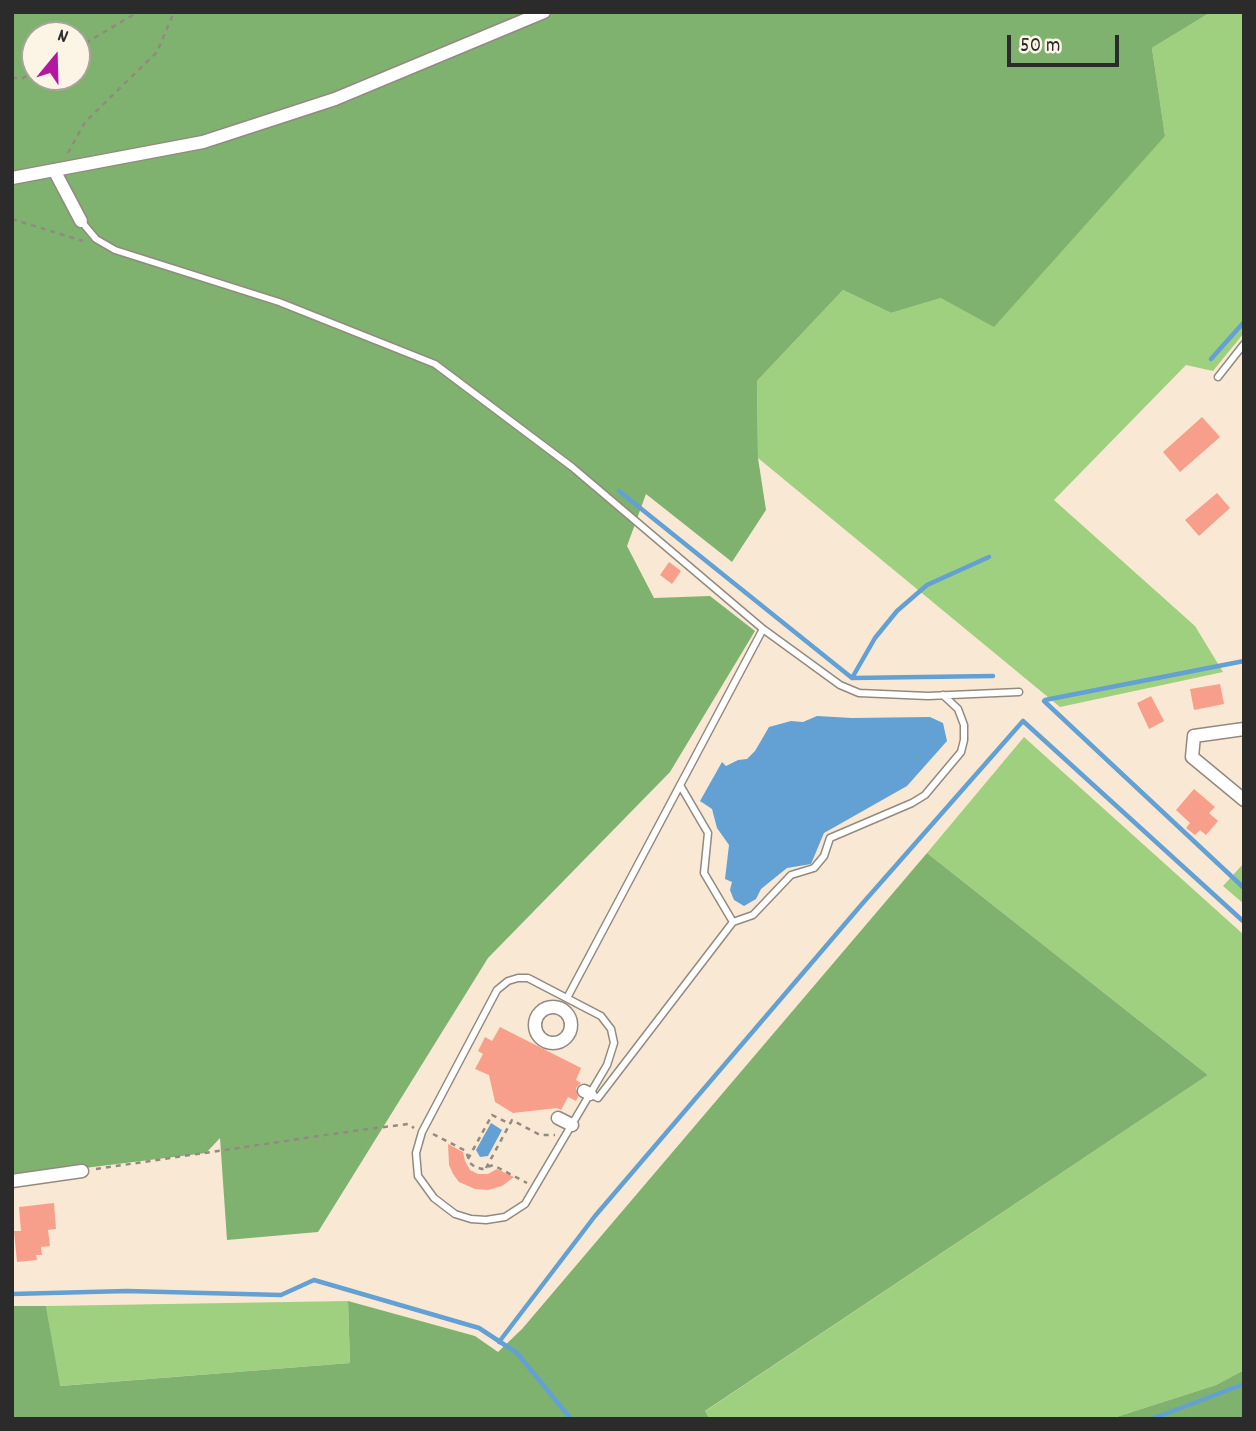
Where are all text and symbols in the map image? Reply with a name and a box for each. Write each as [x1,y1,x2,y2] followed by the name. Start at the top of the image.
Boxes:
[21,21,91,91] north arrow
[1011,21,1123,65] scale bar
[54,23,71,52] text: N
[1020,32,1060,62] text: 50 m

